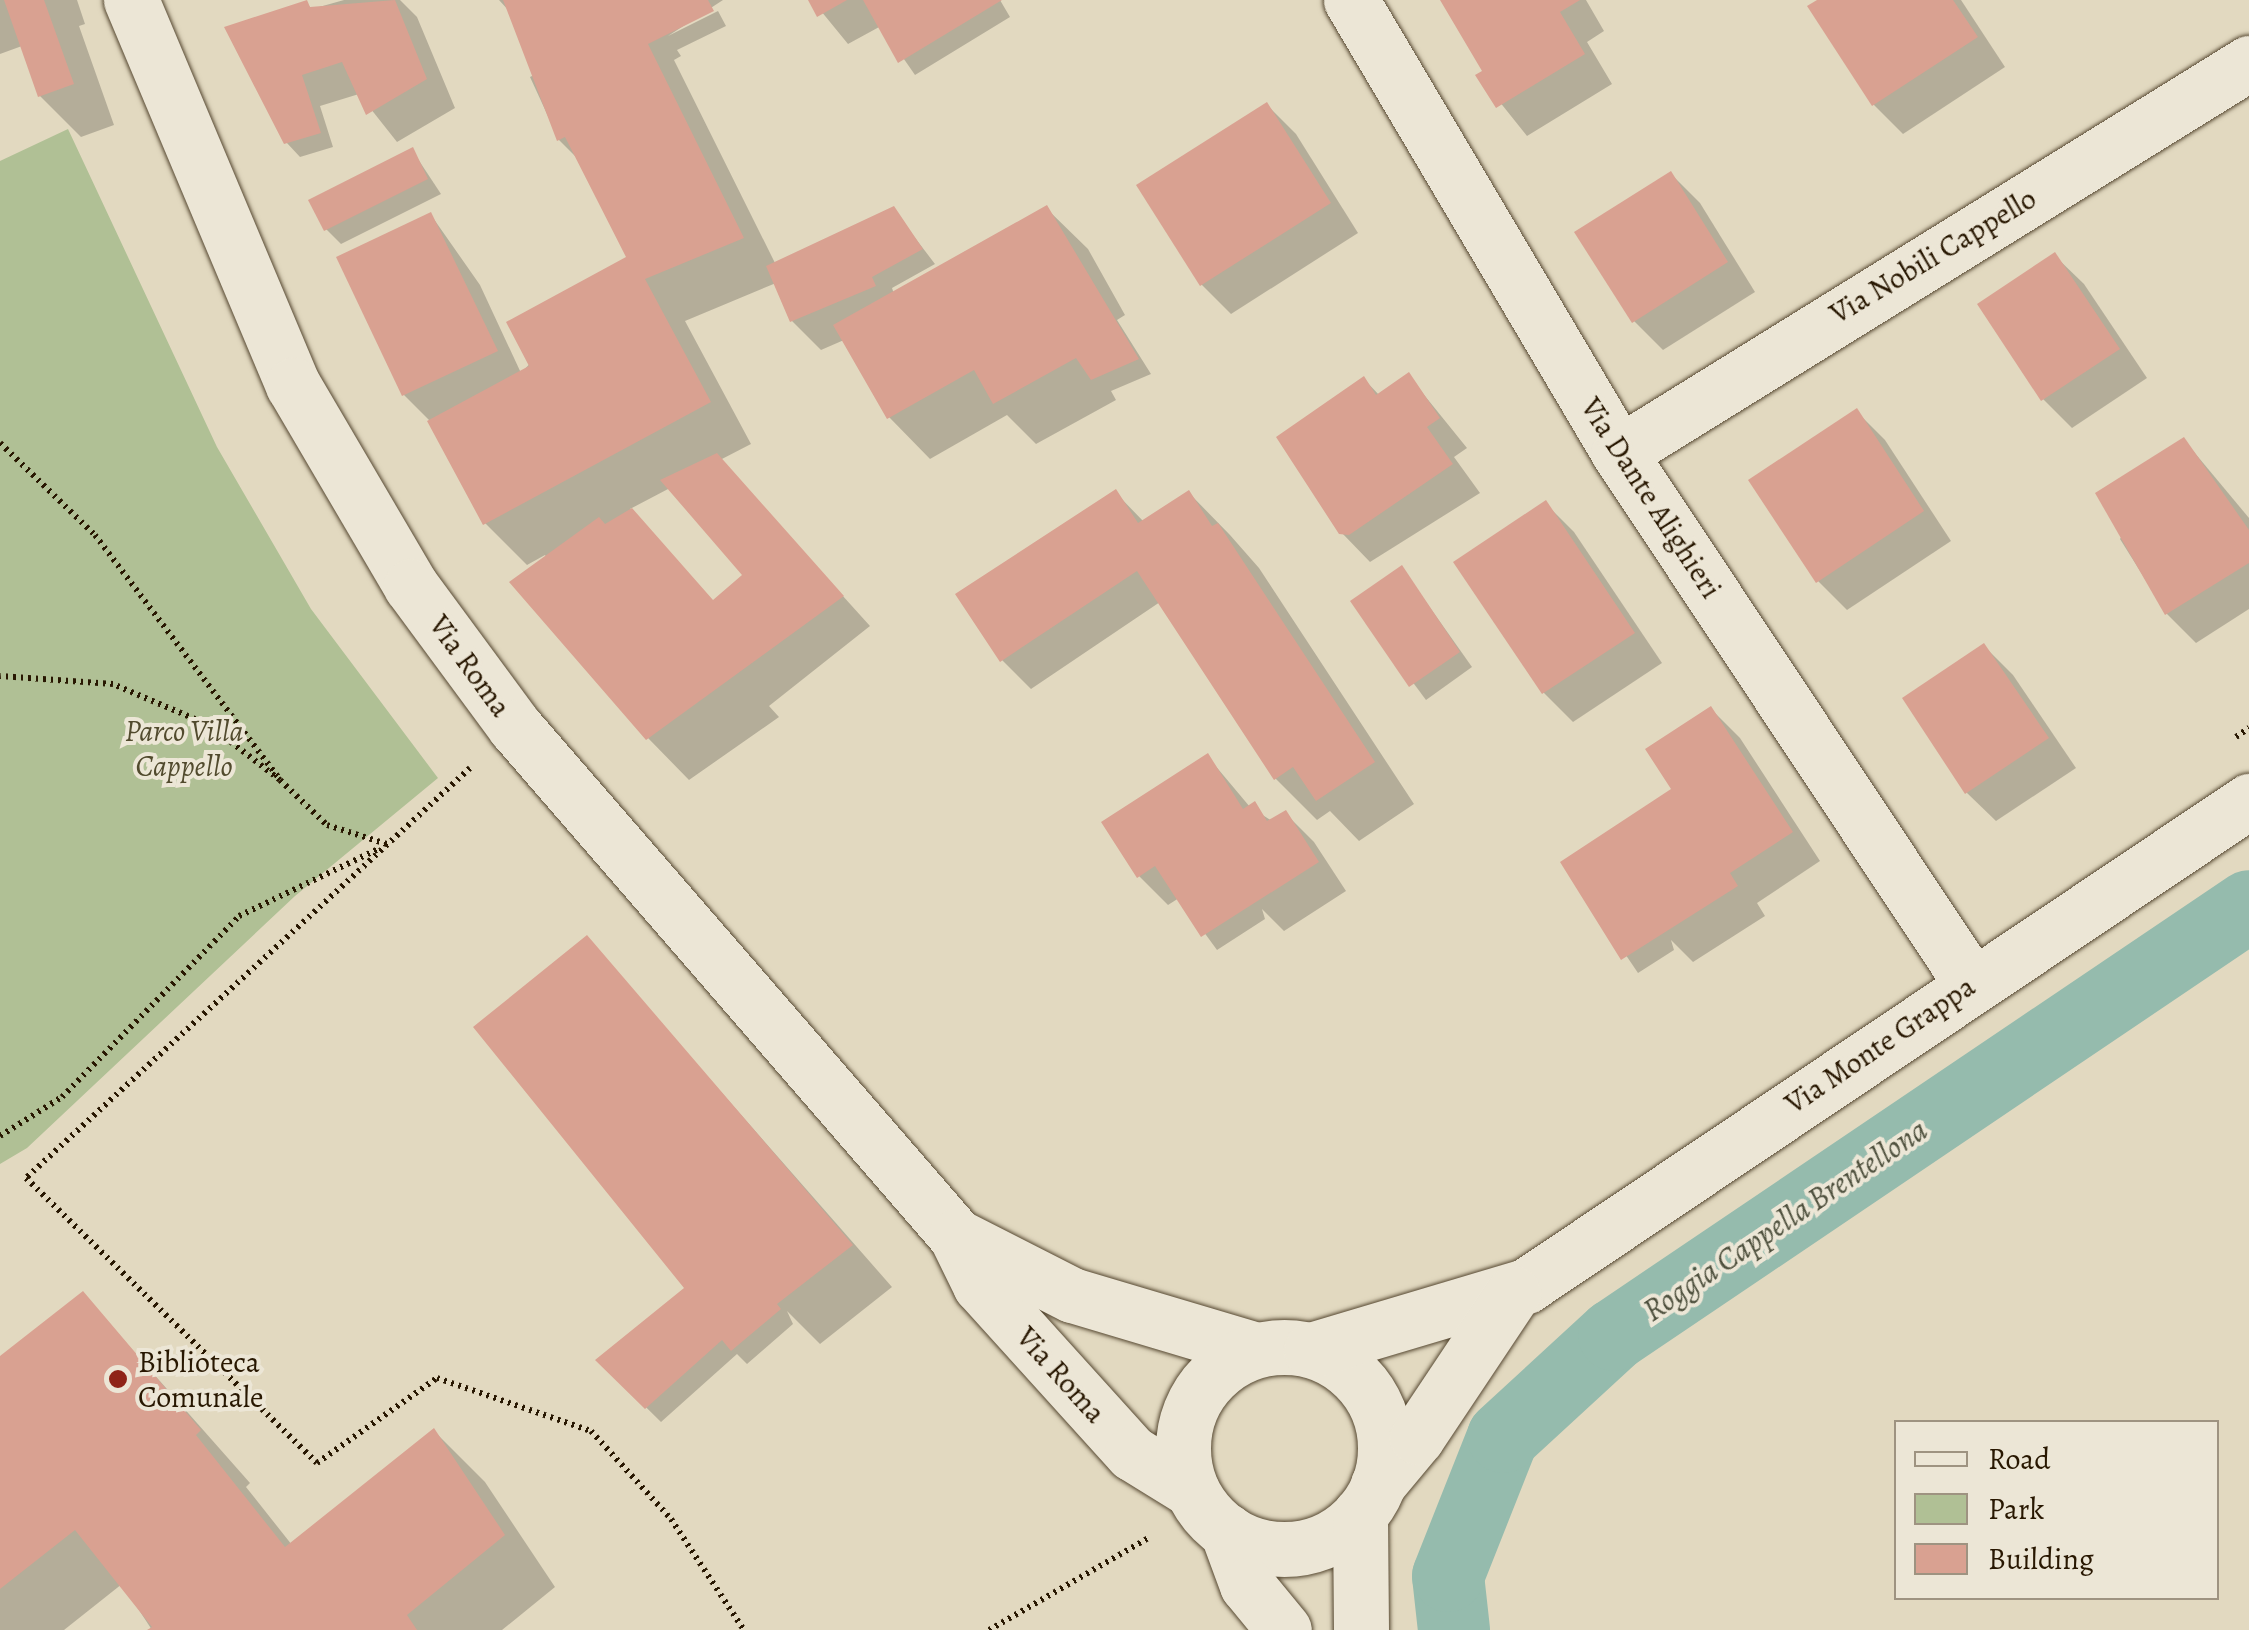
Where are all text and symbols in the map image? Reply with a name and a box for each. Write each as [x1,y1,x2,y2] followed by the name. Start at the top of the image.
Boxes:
[1823,180,2043,332] street label: Via Nobili Cappello
[1573,391,1729,605] street label: Via Dante Alighieri
[421,608,519,724] street label: Via Roma
[125,713,243,784] park label: Parco Villa Cappello
[1778,968,1982,1122] street label: Via Monte Grappa
[1636,1111,1934,1329] water label: Roggia Cappella Brentellona
[1009,1320,1113,1430] street label: Via Roma
[138,1344,263,1414] place label: Biblioteca Comunale
[107,1368,129,1390] marker: Biblioteca Comunale
[1894,1420,2219,1600] legend
[1988,1439,2050,1479] text: Road
[1988,1489,2044,1529] text: Park
[1988,1539,2094,1579] text: Building

